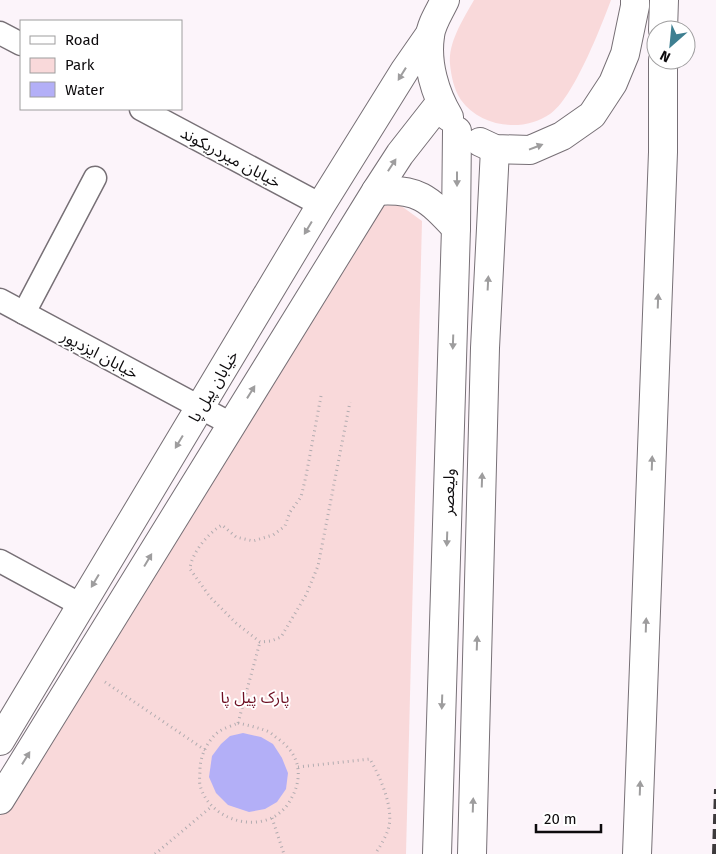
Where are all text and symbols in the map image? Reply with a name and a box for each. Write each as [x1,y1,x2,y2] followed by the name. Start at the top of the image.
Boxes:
[20,20,182,110] legend
[646,20,696,70] north arrow
[65,31,100,49] text: Road
[657,46,673,66] text: N
[65,56,95,74] text: Park
[397,68,407,81] one-way arrow
[65,81,104,99] text: Water
[177,123,284,192] street label: خیابان میردریکوند
[529,143,544,151] one-way arrow
[388,158,397,171] one-way arrow
[453,172,461,188] one-way arrow
[303,221,312,234] one-way arrow
[485,275,493,291] one-way arrow
[654,292,662,308] one-way arrow
[57,326,142,384] street label: خیابان ایزدپور
[449,334,457,350] one-way arrow
[185,347,243,426] street label: خیابان پیل پا
[246,385,255,398] one-way arrow
[175,436,184,449] one-way arrow
[648,455,656,471] one-way arrow
[438,468,459,517] street label: ولیعصر
[478,472,486,488] one-way arrow
[443,531,451,547] one-way arrow
[143,554,152,567] one-way arrow
[91,575,100,588] one-way arrow
[642,617,650,633] one-way arrow
[474,635,482,651] one-way arrow
[220,688,290,708] park label: پارک پیل پا
[438,694,446,710] one-way arrow
[21,752,30,765] one-way arrow
[636,780,644,796] one-way arrow
[469,797,477,813] one-way arrow
[536,802,601,834] scale bar
[544,810,577,828] text: 20 m

